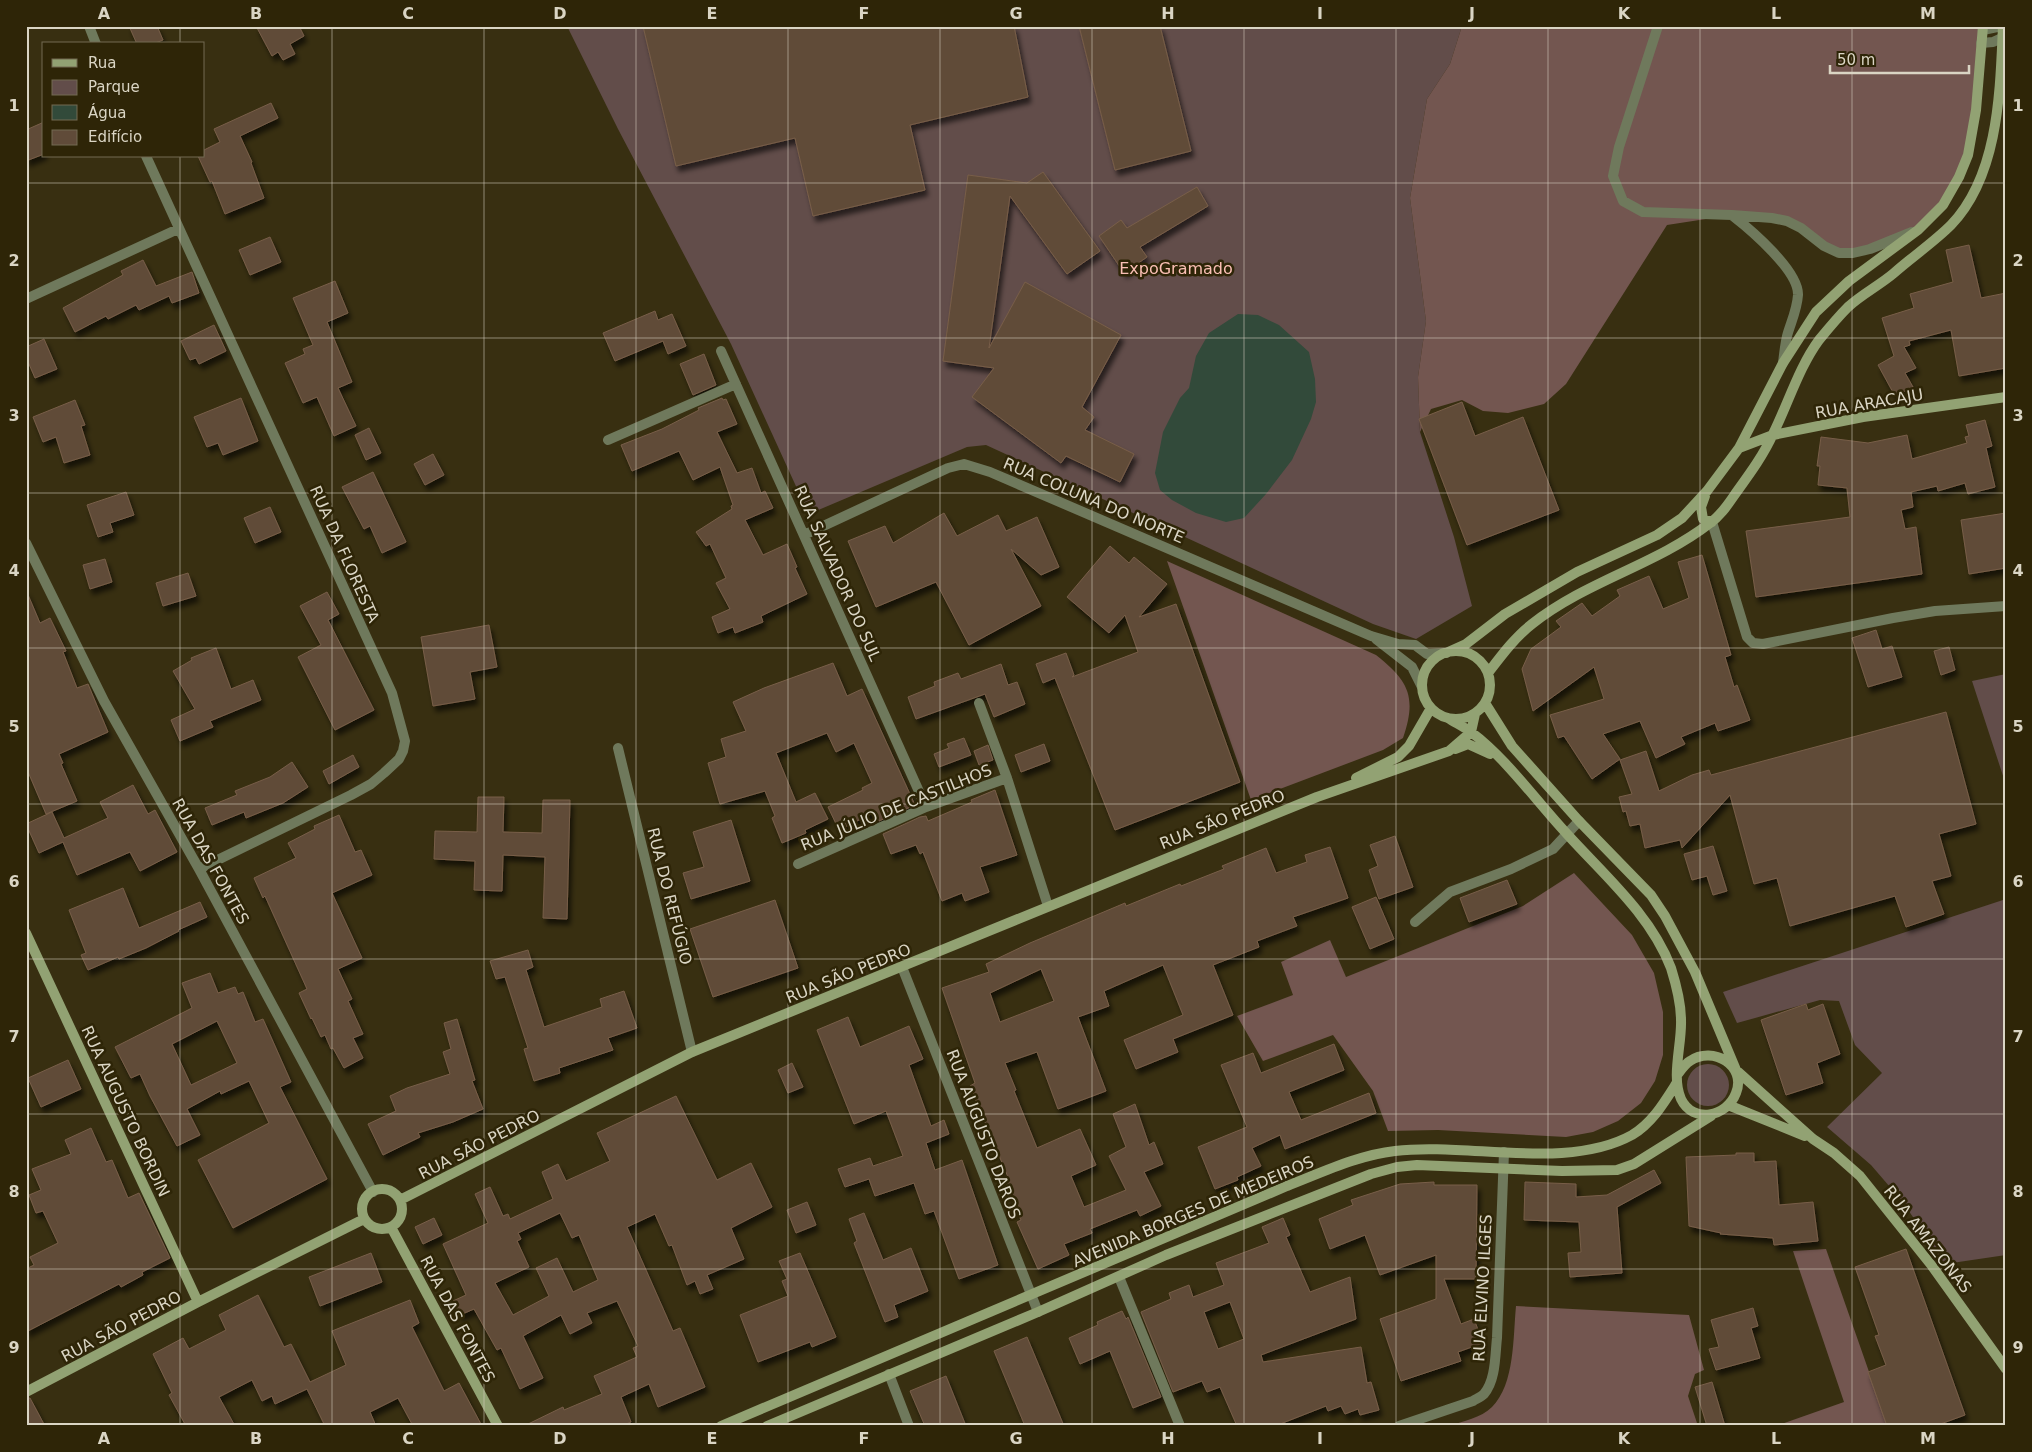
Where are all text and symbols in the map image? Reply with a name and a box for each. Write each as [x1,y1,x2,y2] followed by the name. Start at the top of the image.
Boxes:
[98,4,111,23] text: A
[250,4,262,23] text: B
[402,4,414,23] text: C
[553,4,567,23] text: D
[707,4,717,23] text: E
[859,4,869,23] text: F
[1009,4,1023,23] text: G
[1161,4,1175,23] text: H
[1317,4,1323,23] text: I
[1468,4,1475,23] text: J
[1618,4,1631,23] text: K
[1771,4,1781,23] text: L
[1920,4,1936,23] text: M
[42,42,205,158] legend
[1830,42,1968,74] scale bar
[1837,51,1875,69] text: 50 m
[88,54,116,72] text: Rua
[88,78,140,96] text: Parque
[8,96,20,115] text: 1
[2012,96,2024,115] text: 1
[88,103,126,122] text: Água
[88,128,142,146] text: Edifício
[8,251,20,270] text: 2
[2012,251,2024,270] text: 2
[1119,259,1233,278] park label: ExpoGramado
[1814,385,1925,422] street label: RUA ARACAJU
[8,406,20,425] text: 3
[2012,406,2024,425] text: 3
[1000,454,1187,547] street label: RUA COLUNA DO NORTE
[790,482,885,664] street label: RUA SALVADOR DO SUL
[306,483,383,626] street label: RUA DA FLORESTA
[8,561,20,580] text: 4
[2012,561,2024,580] text: 4
[8,717,20,736] text: 5
[2012,717,2024,736] text: 5
[798,760,995,855] street label: RUA JÚLIO DE CASTILHOS
[1157,786,1288,853] street label: RUA SÃO PEDRO
[168,795,253,927] street label: RUA DAS FONTES
[643,826,696,967] street label: RUA DO REFÚGIO
[8,872,20,891] text: 6
[2012,872,2024,891] text: 6
[783,940,914,1007] street label: RUA SÃO PEDRO
[77,1023,174,1200] street label: RUA AUGUSTO BORDIN
[8,1027,20,1046] text: 7
[2012,1027,2024,1046] text: 7
[942,1047,1025,1222] street label: RUA AUGUSTO DAROS
[415,1106,543,1183] street label: RUA SÃO PEDRO
[1070,1152,1317,1271] street label: AVENIDA BORGES DE MEDEIROS
[8,1182,20,1201] text: 8
[1880,1182,1975,1297] street label: RUA AMAZONAS
[2012,1182,2024,1201] text: 8
[1469,1214,1496,1362] street label: RUA ELVINO ILGES
[416,1253,499,1386] street label: RUA DAS FONTES
[58,1287,185,1366] street label: RUA SÃO PEDRO
[8,1338,20,1357] text: 9
[2012,1338,2024,1357] text: 9
[98,1429,111,1448] text: A
[250,1429,262,1448] text: B
[402,1429,414,1448] text: C
[553,1429,567,1448] text: D
[707,1429,717,1448] text: E
[859,1429,869,1448] text: F
[1009,1429,1023,1448] text: G
[1161,1429,1175,1448] text: H
[1317,1429,1323,1448] text: I
[1468,1429,1475,1448] text: J
[1618,1429,1631,1448] text: K
[1771,1429,1781,1448] text: L
[1920,1429,1936,1448] text: M

